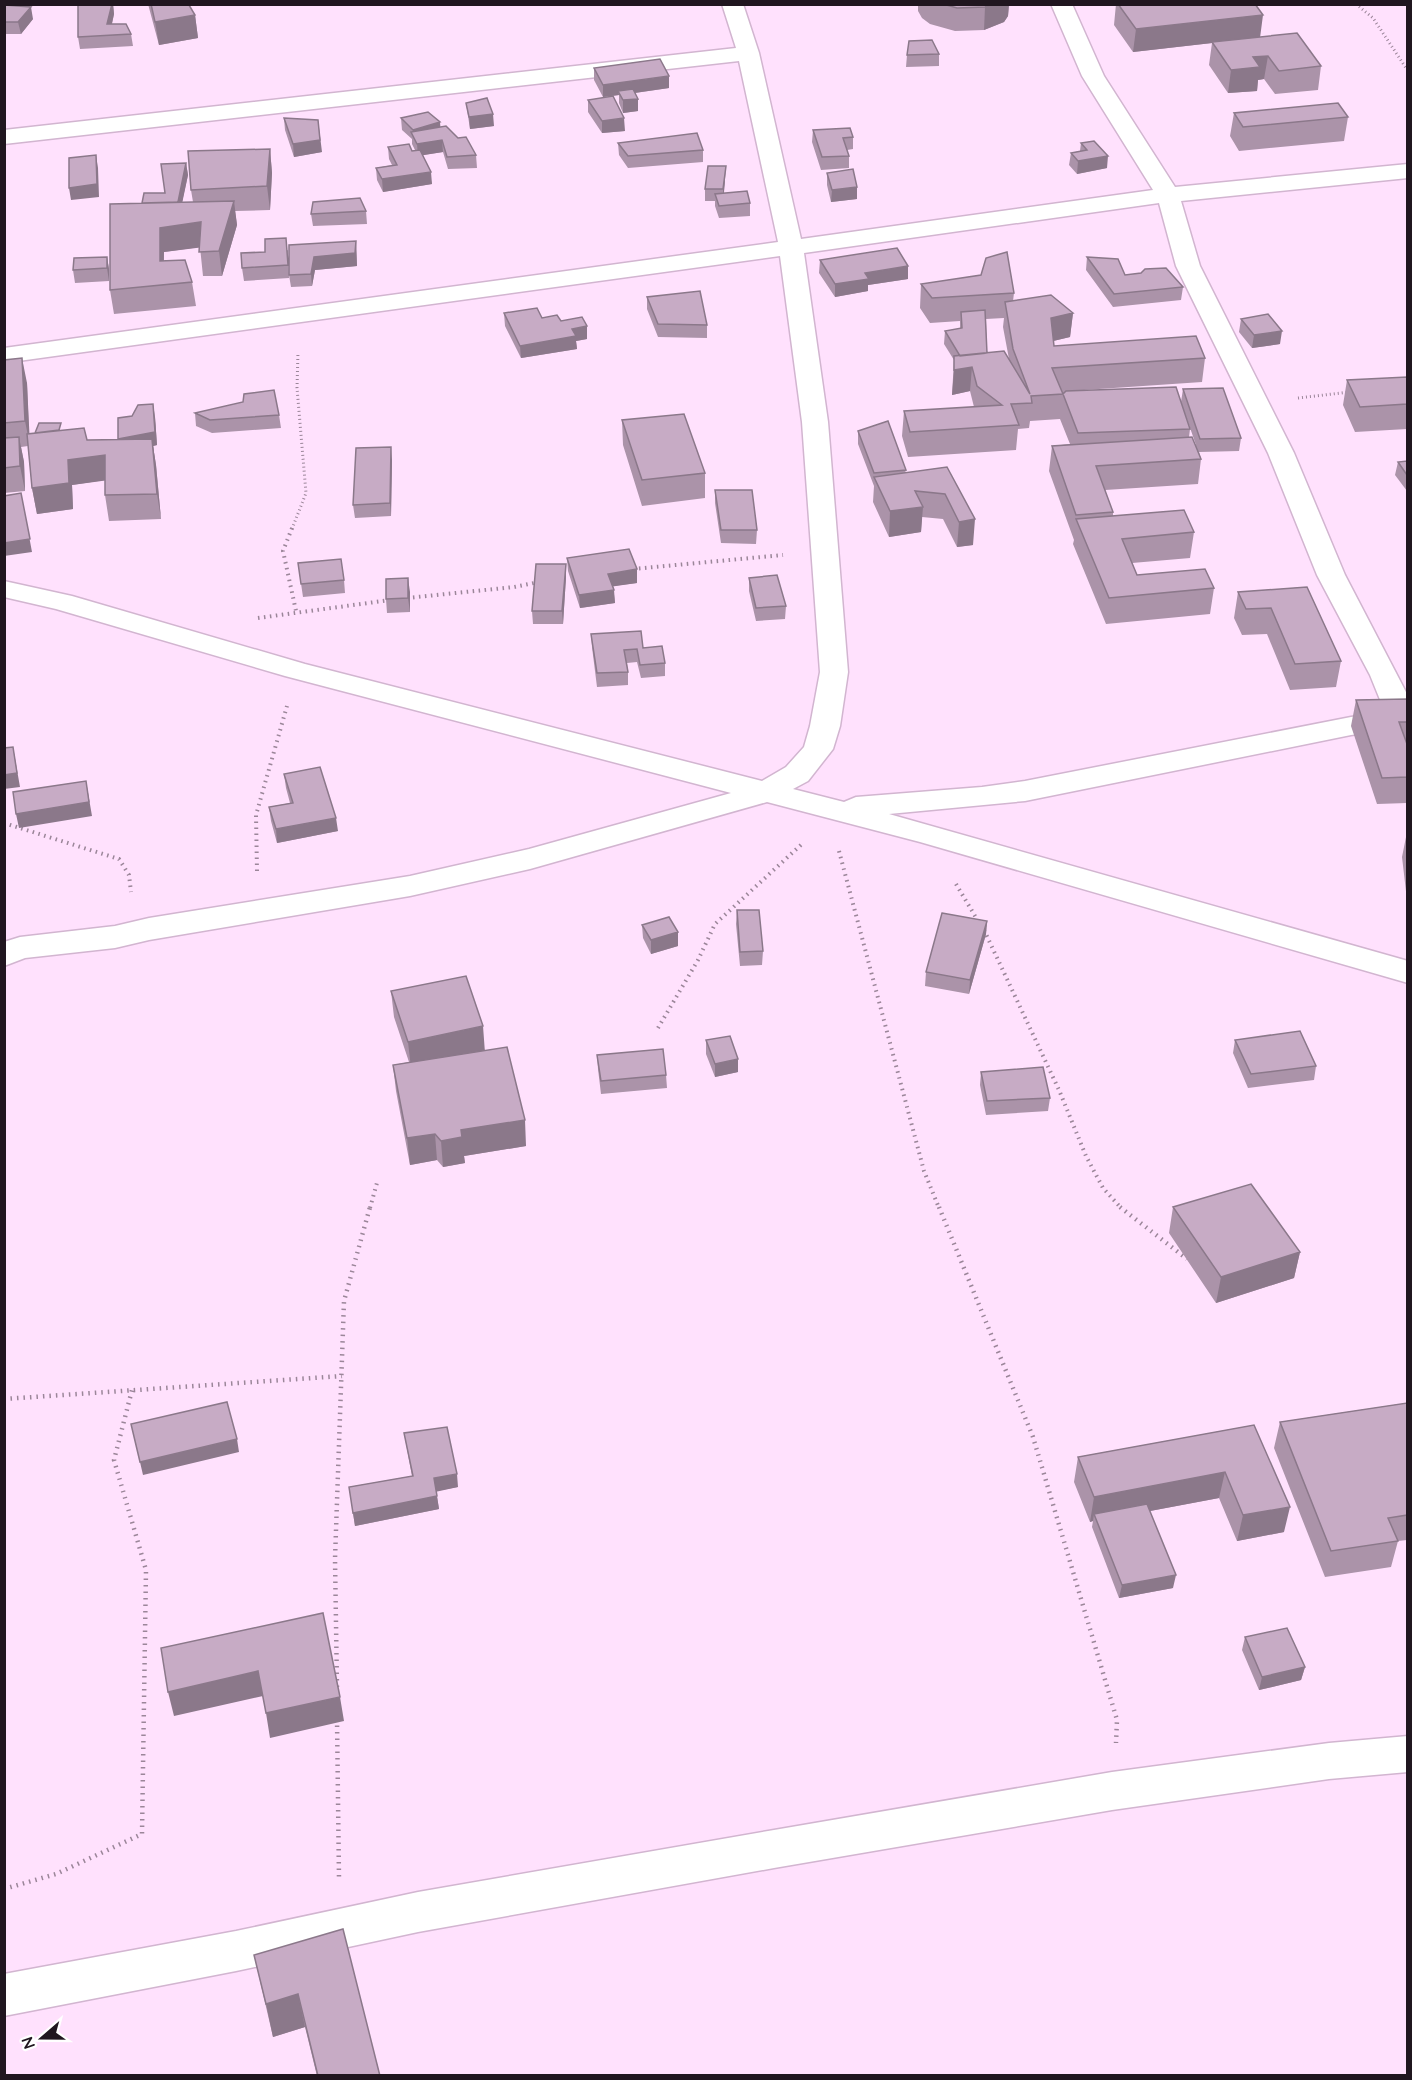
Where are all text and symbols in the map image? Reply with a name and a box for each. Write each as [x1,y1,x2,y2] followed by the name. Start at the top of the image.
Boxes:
[12,2008,72,2068] north arrow
[16,2034,39,2052] text: N

